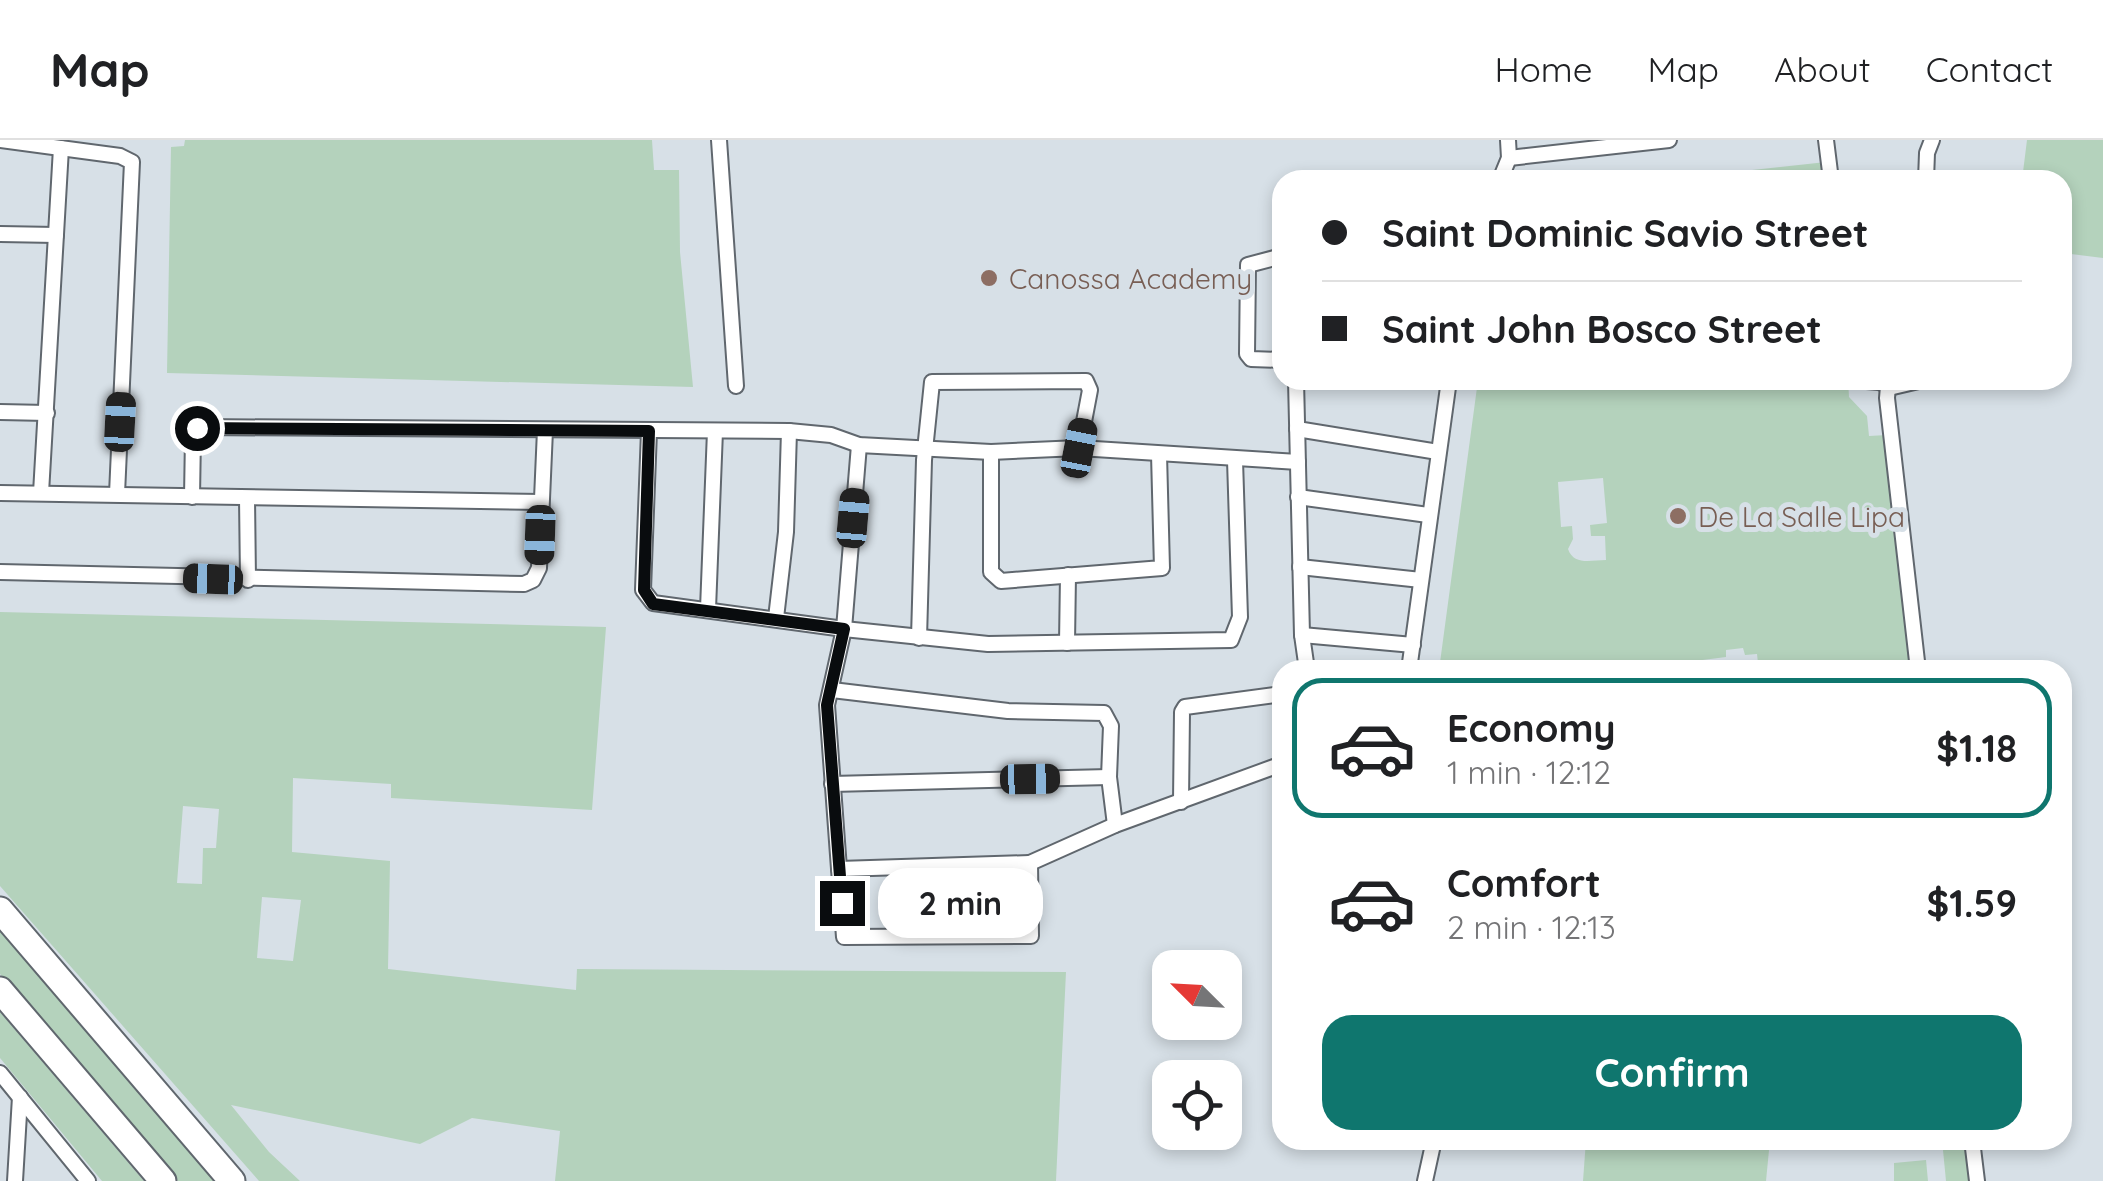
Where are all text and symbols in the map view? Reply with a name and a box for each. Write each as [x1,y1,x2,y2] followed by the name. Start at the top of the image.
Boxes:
[50,39,150,99] text: Map
[1495,47,1593,91] text: Home
[1648,47,1719,91] text: Map
[1774,47,1871,91] text: About
[1926,47,2053,91] text: Contact
[1382,209,1869,257] text: Saint Dominic Savio Street
[1009,261,1252,296] place label: Canossa Academy
[978,267,1000,289] marker: Canossa Academy
[1382,305,1822,353] text: Saint John Bosco Street
[103,391,137,453] car
[175,406,220,451] route start
[1059,416,1099,480] car
[835,487,871,549] car
[1698,499,1905,534] place label: De La Salle Lipa
[524,504,556,566] car
[1667,505,1689,527] marker: De La Salle Lipa
[182,563,244,595] car
[1327,703,1417,793] icon: car
[1447,704,1616,752] text: Economy
[1936,724,2017,772] text: $1.18
[1447,752,1611,792] text: 1 min · 12:12
[1000,763,1060,795] car
[1327,858,1417,948] icon: car
[1447,859,1601,907] text: Comfort
[877,868,1042,938] callout: 2 min
[1927,879,2017,927] text: $1.59
[820,881,865,926] route end
[919,883,1002,923] text: 2 min
[1447,907,1616,947] text: 2 min · 12:13
[1152,950,1242,1040] north arrow
[1152,950,1242,1150] map controls
[1322,1015,2022,1130] button: Confirm
[1152,1060,1242,1150] button: locate

